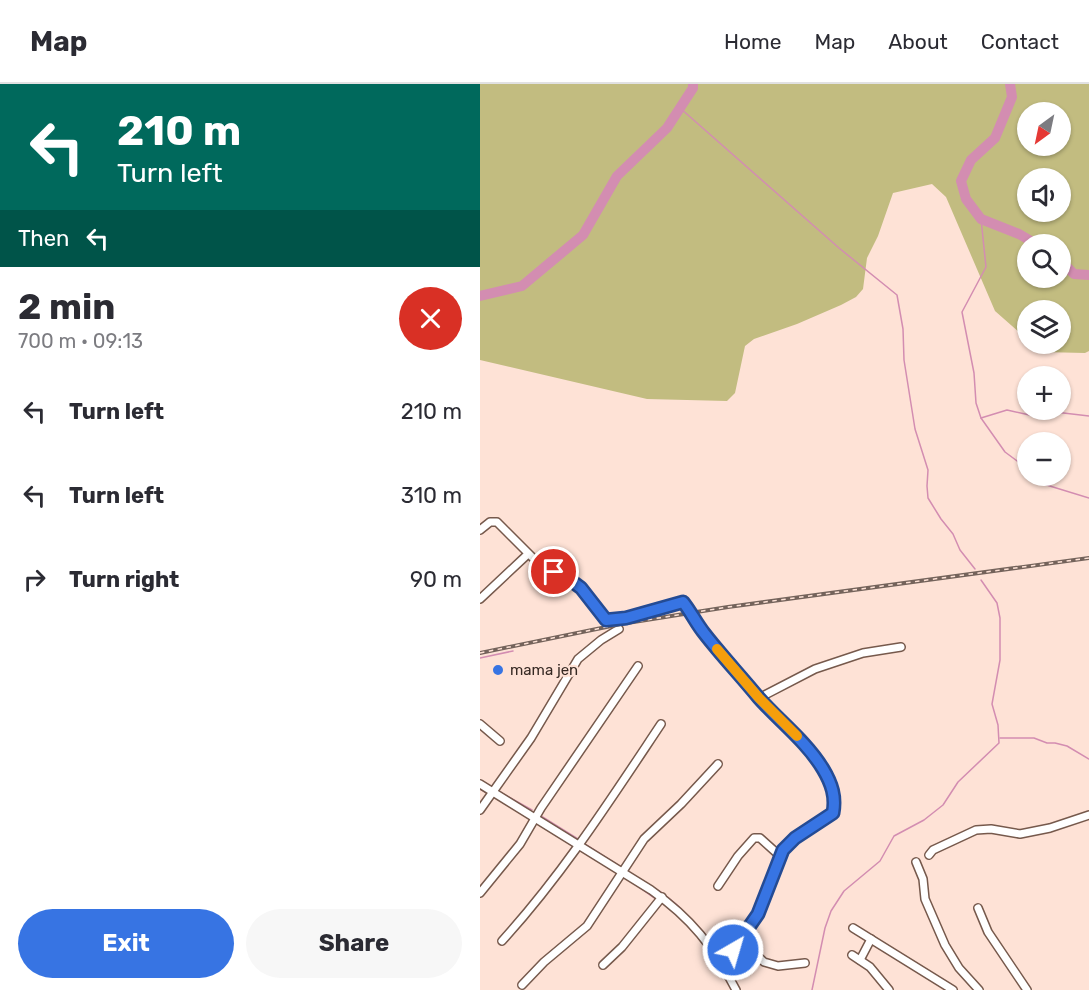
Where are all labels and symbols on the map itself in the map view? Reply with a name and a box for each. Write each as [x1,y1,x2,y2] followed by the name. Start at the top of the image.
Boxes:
[1017,102,1071,156] north arrow
[528,546,579,597] pin
[510,661,578,679] place label: mama jen
[491,663,505,677] marker: mama jen
[701,918,765,982] position arrow

